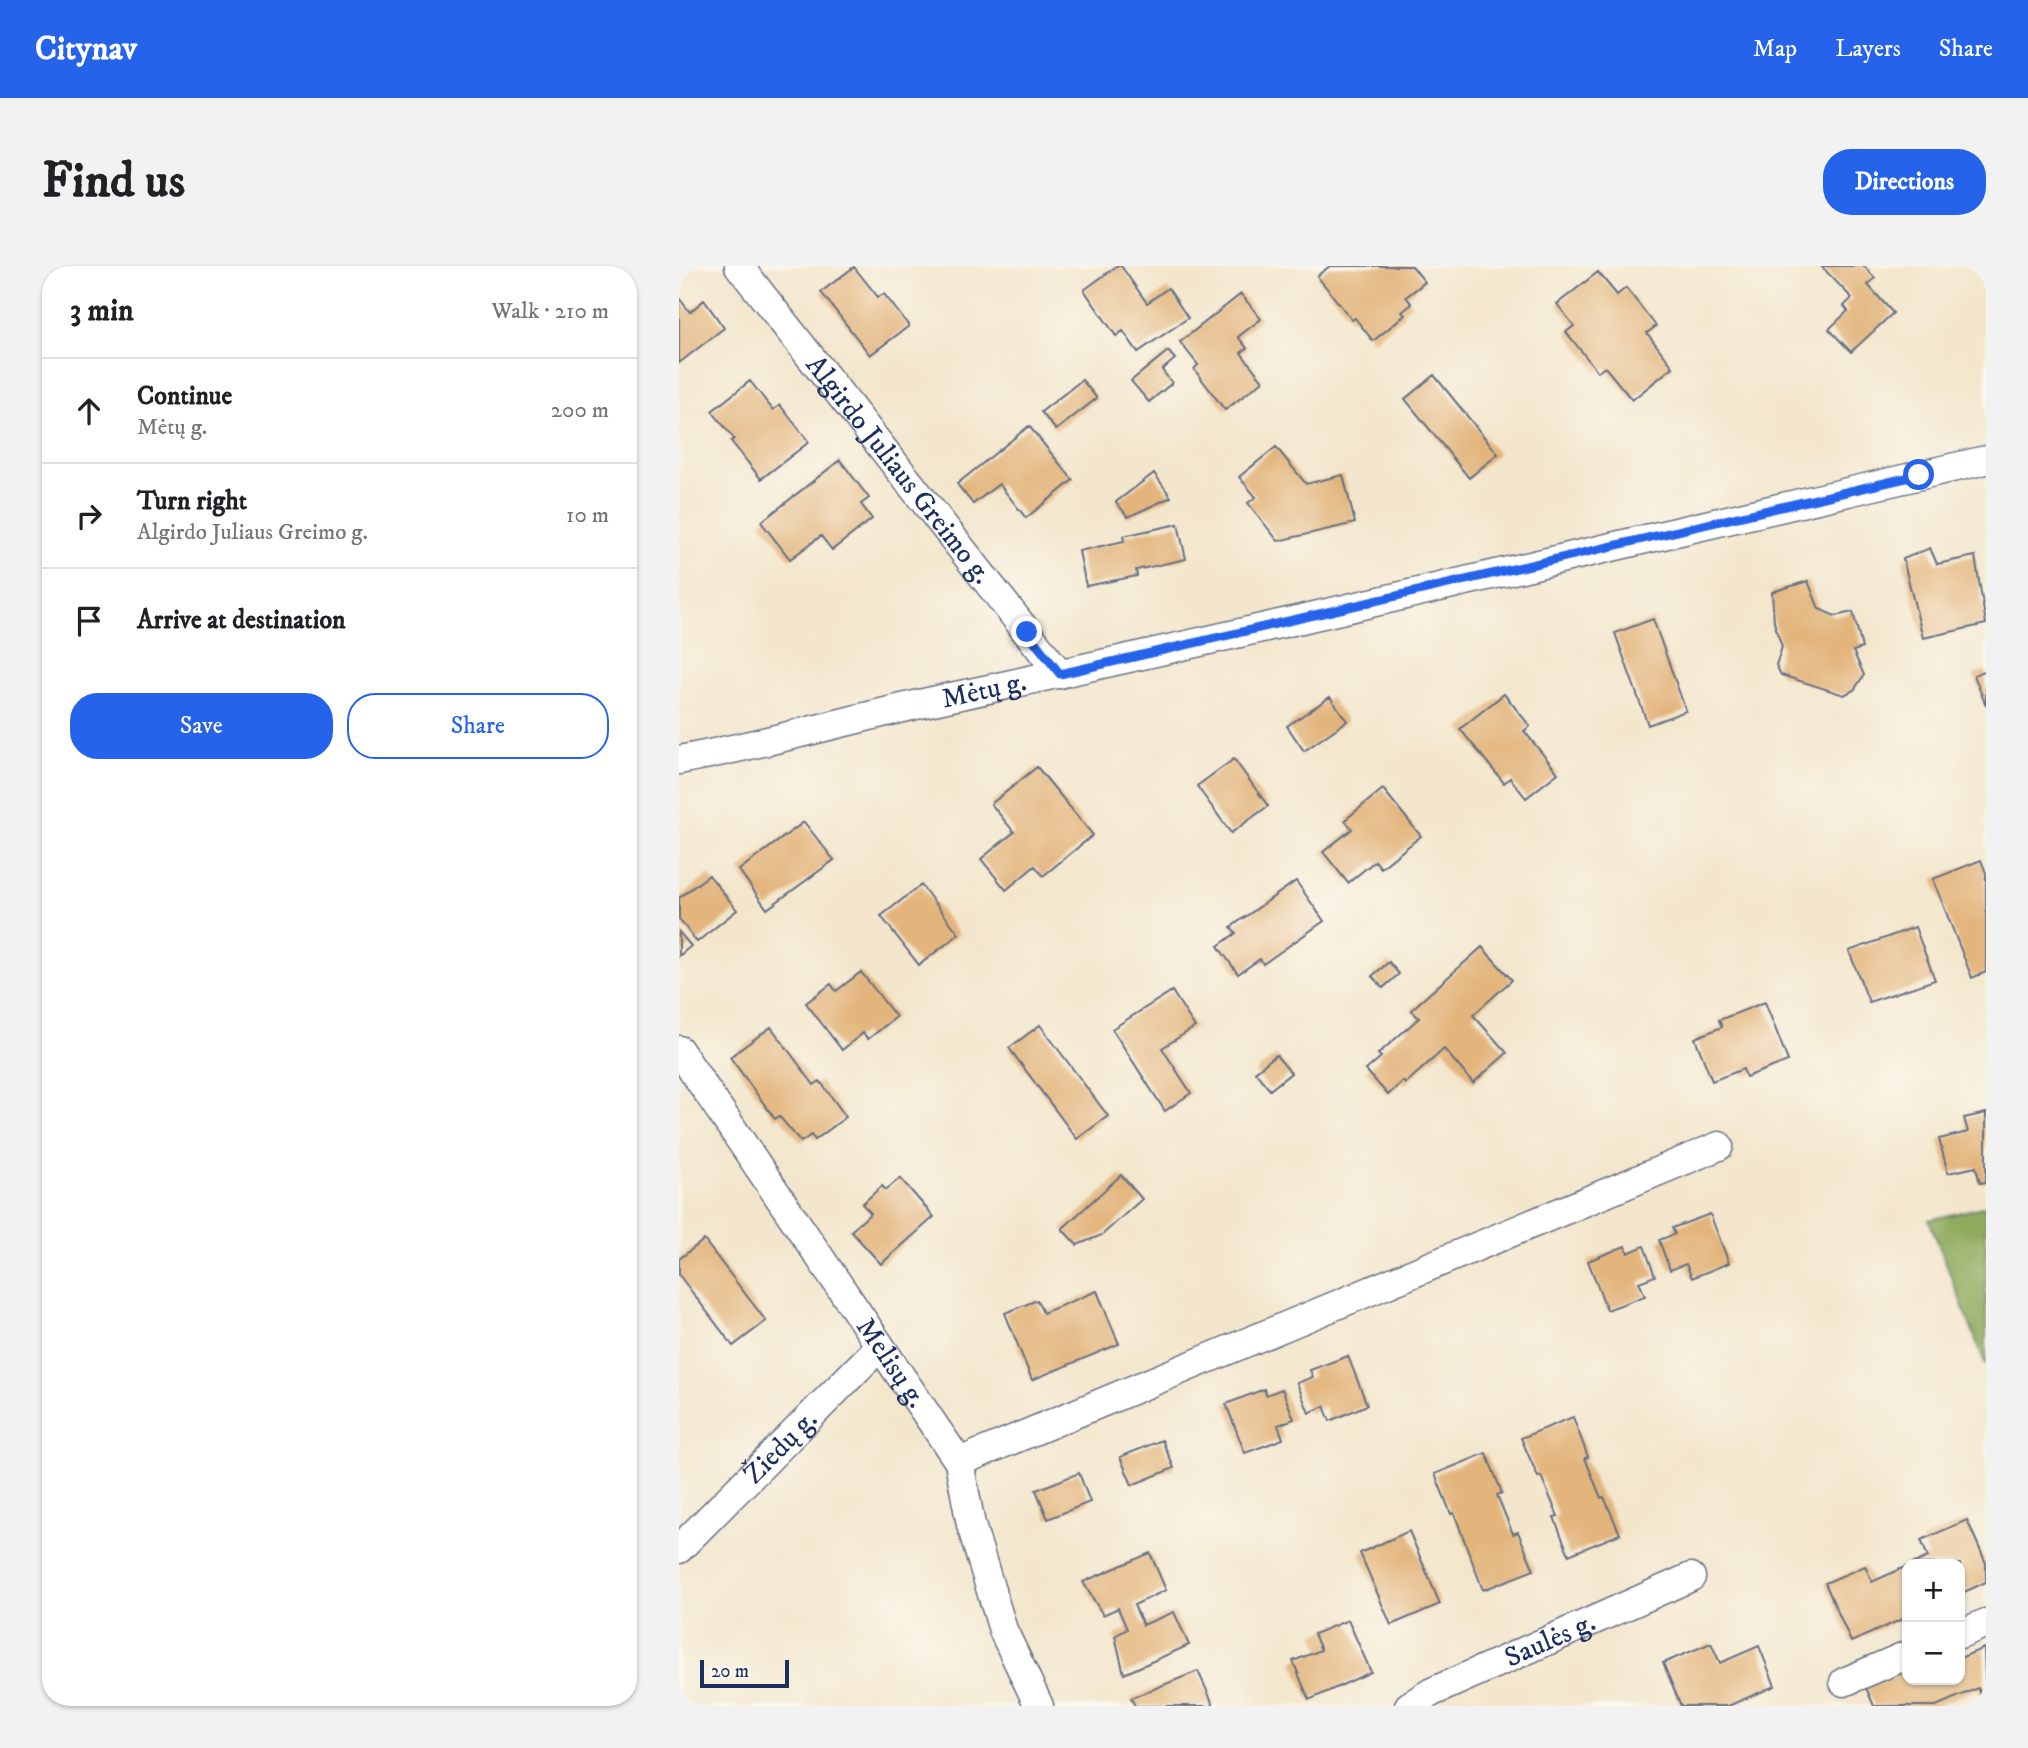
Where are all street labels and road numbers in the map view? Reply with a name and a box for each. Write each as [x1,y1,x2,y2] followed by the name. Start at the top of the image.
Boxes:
[798,348,1000,591] street label: Algirdo Juliaus Greimo g.
[938,664,1030,716] street label: Mėtų g.
[848,1311,935,1415] street label: Melisų g.
[735,1402,825,1491] street label: Žiedų g.
[1499,1604,1601,1675] street label: Saulės g.

